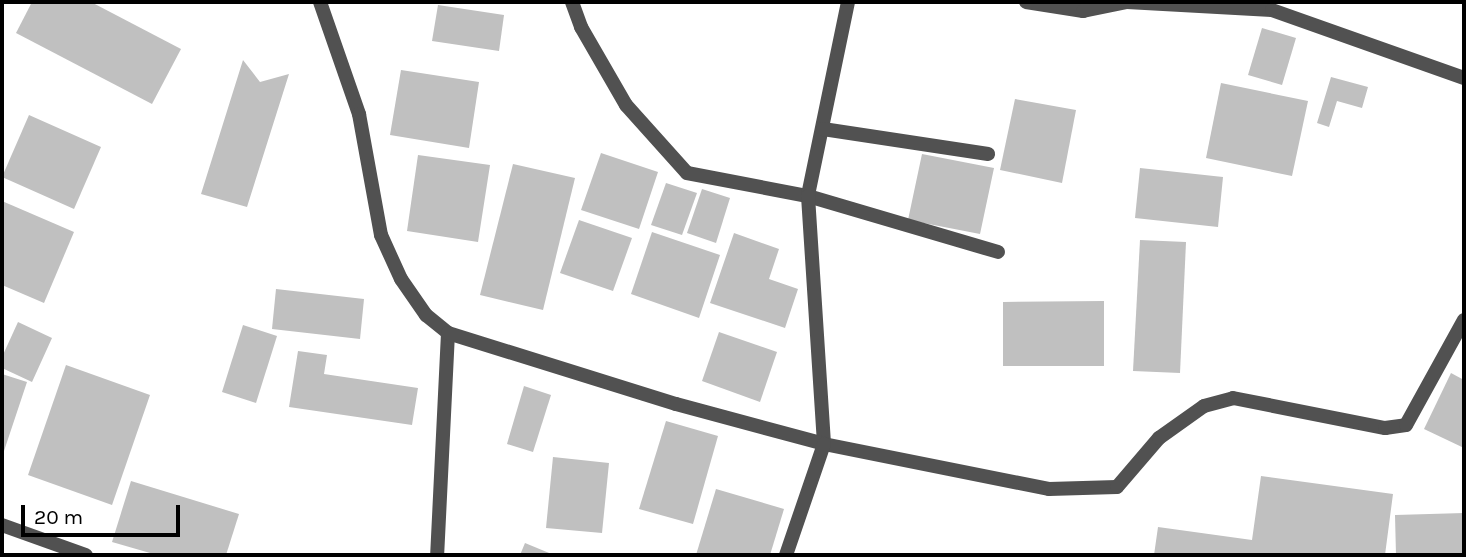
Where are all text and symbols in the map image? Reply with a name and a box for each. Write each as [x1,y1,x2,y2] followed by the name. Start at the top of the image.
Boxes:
[24,490,184,534] scale bar
[34,505,83,529] text: 20 m

